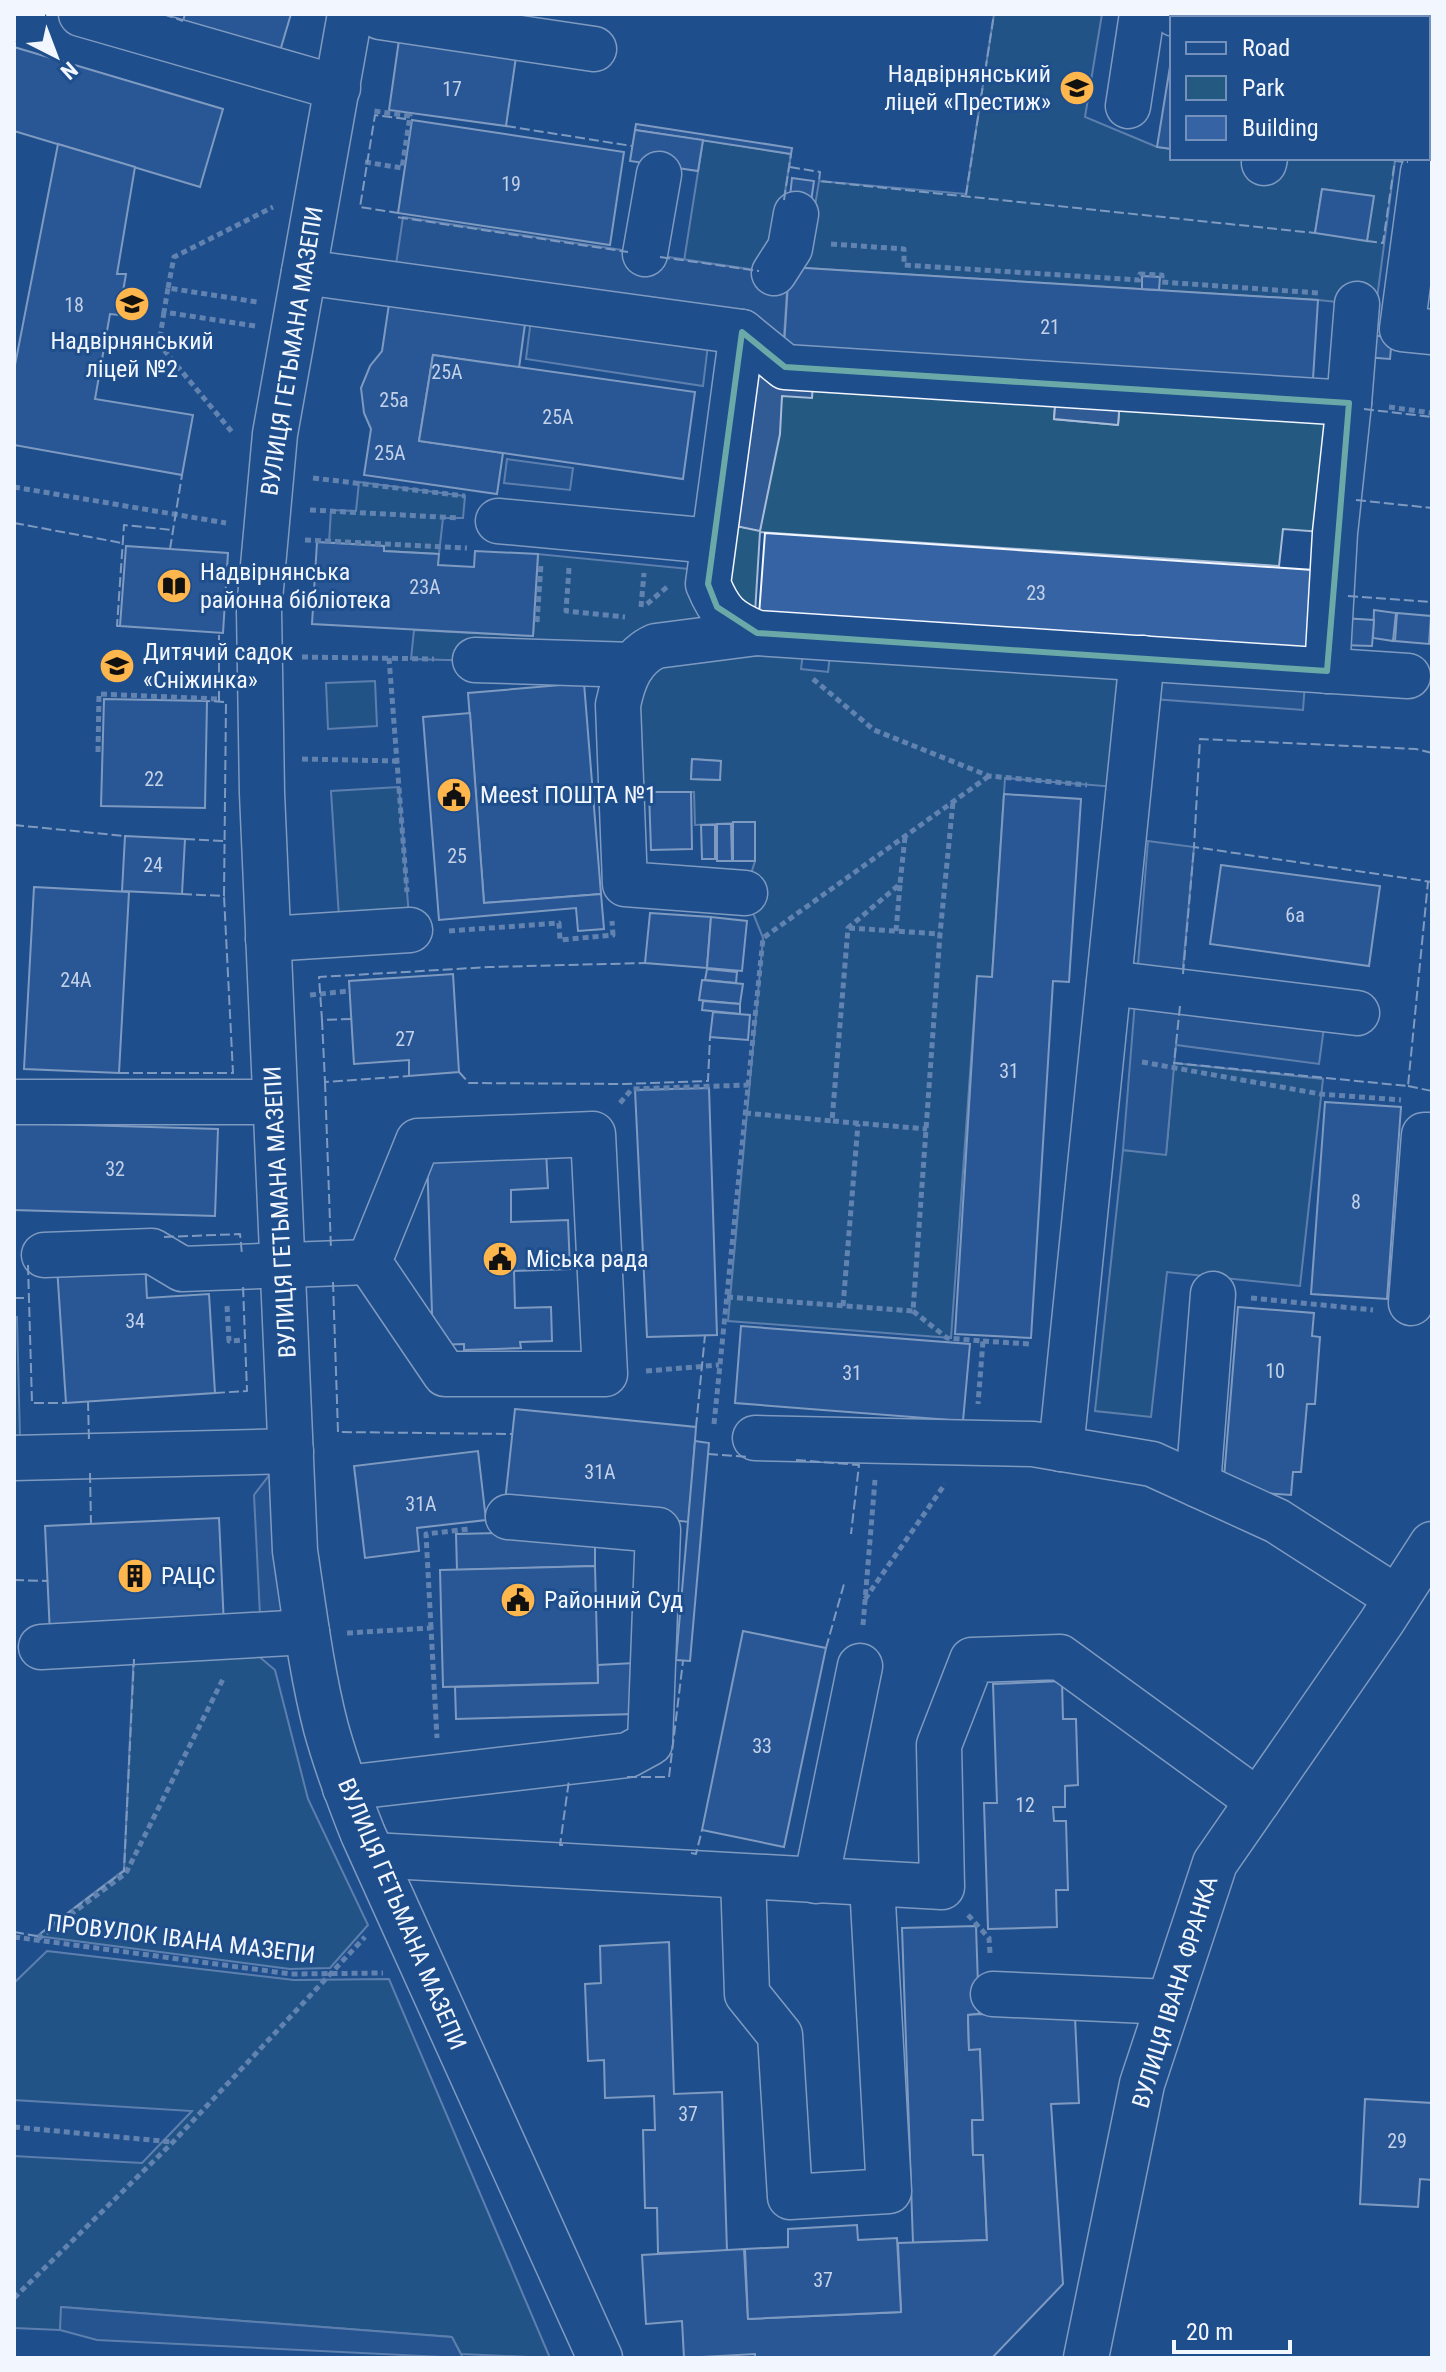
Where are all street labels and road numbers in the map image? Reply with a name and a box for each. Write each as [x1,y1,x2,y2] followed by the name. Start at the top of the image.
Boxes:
[255,205,329,497] street label: ВУЛИЦЯ ГЕТЬМАНА МАЗЕПИ
[258,1065,302,1359] street label: ВУЛИЦЯ ГЕТЬМАНА МАЗЕПИ
[332,1774,472,2054] street label: ВУЛИЦЯ ГЕТЬМАНА МАЗЕПИ
[1126,1873,1224,2111] street label: ВУЛИЦЯ ІВАНА ФРАНКА
[45,1909,317,1969] street label: ПРОВУЛОК ІВАНА МАЗЕПИ

